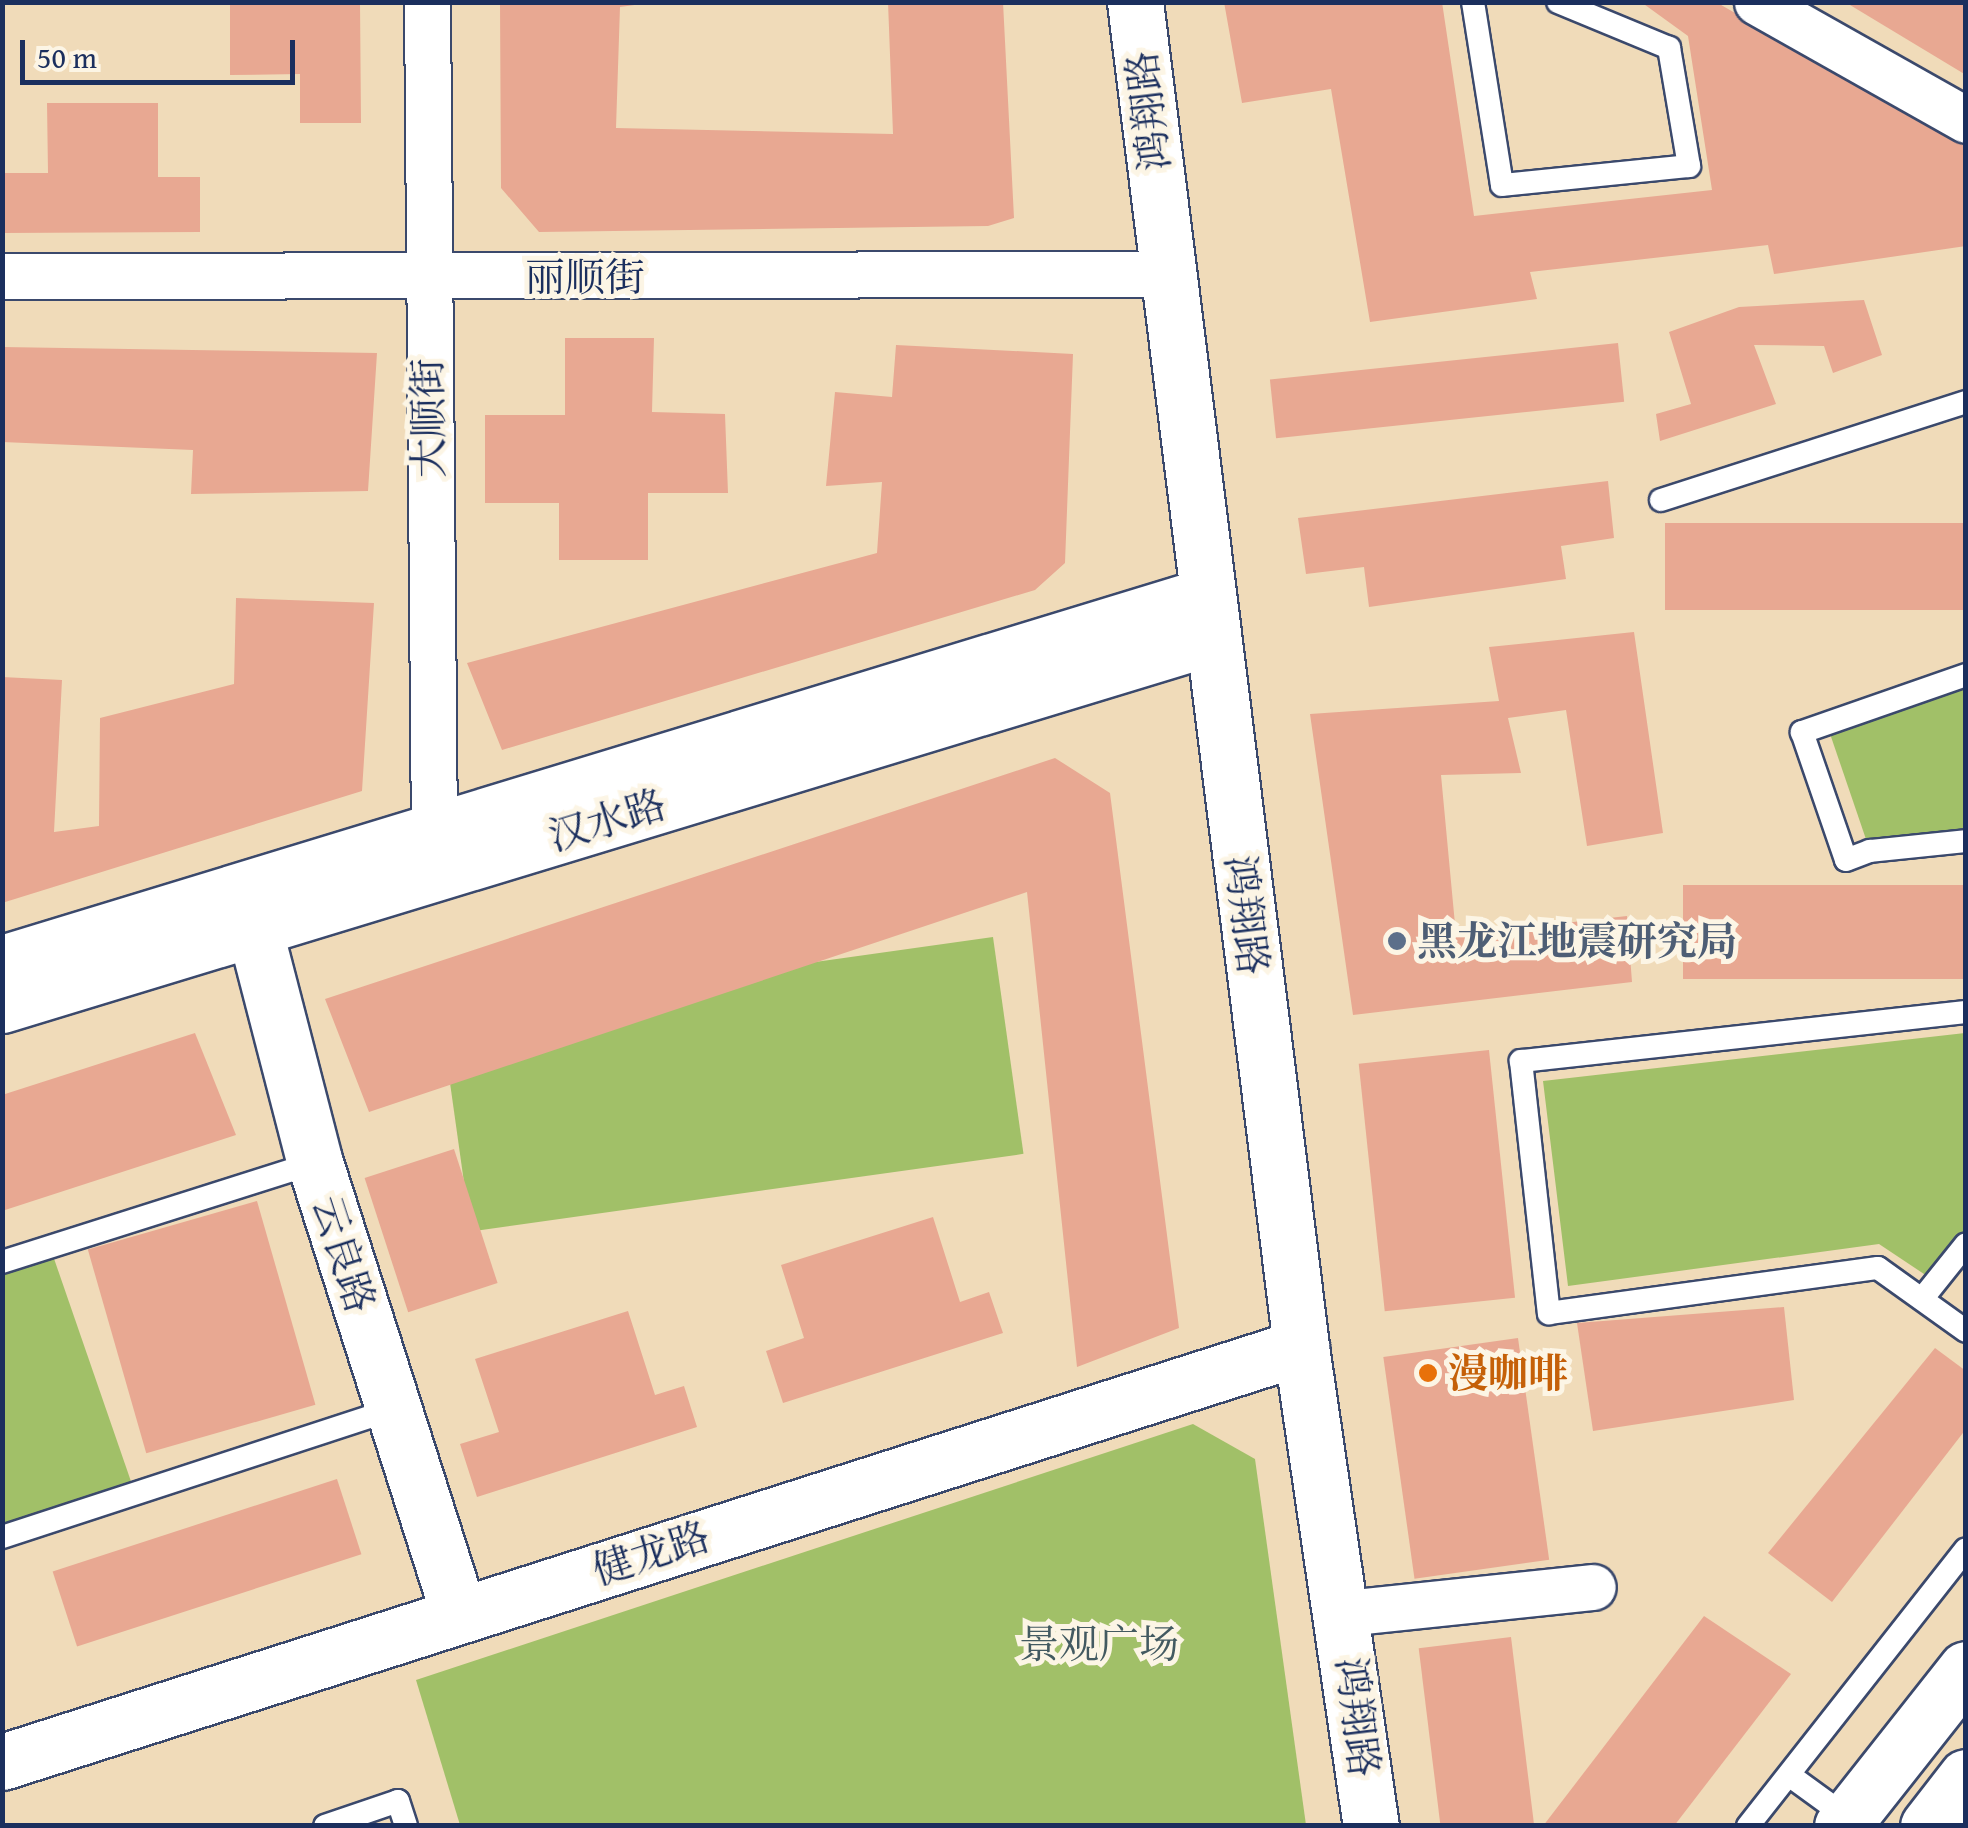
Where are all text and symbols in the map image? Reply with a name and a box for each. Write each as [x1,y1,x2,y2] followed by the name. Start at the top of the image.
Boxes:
[25,20,300,82] scale bar
[37,35,97,79] text: 50 m
[1117,49,1179,173] street label: 鸿翔路
[525,253,645,301] street label: 丽顺街
[403,358,453,478] street label: 大顺街
[543,780,671,860] street label: 汉水路
[1216,853,1278,977] street label: 鸿翔路
[1417,917,1737,965] place label: 黑龙江地震研究局
[1386,930,1408,952] marker: 黑龙江地震研究局
[303,1190,385,1318] street label: 云良路
[1448,1349,1568,1397] place label: 漫咖啡
[1417,1362,1439,1384] marker: 漫咖啡
[587,1512,715,1594] street label: 健龙路
[1019,1620,1179,1668] park label: 景观广场
[1327,1655,1389,1779] street label: 鸿翔路

